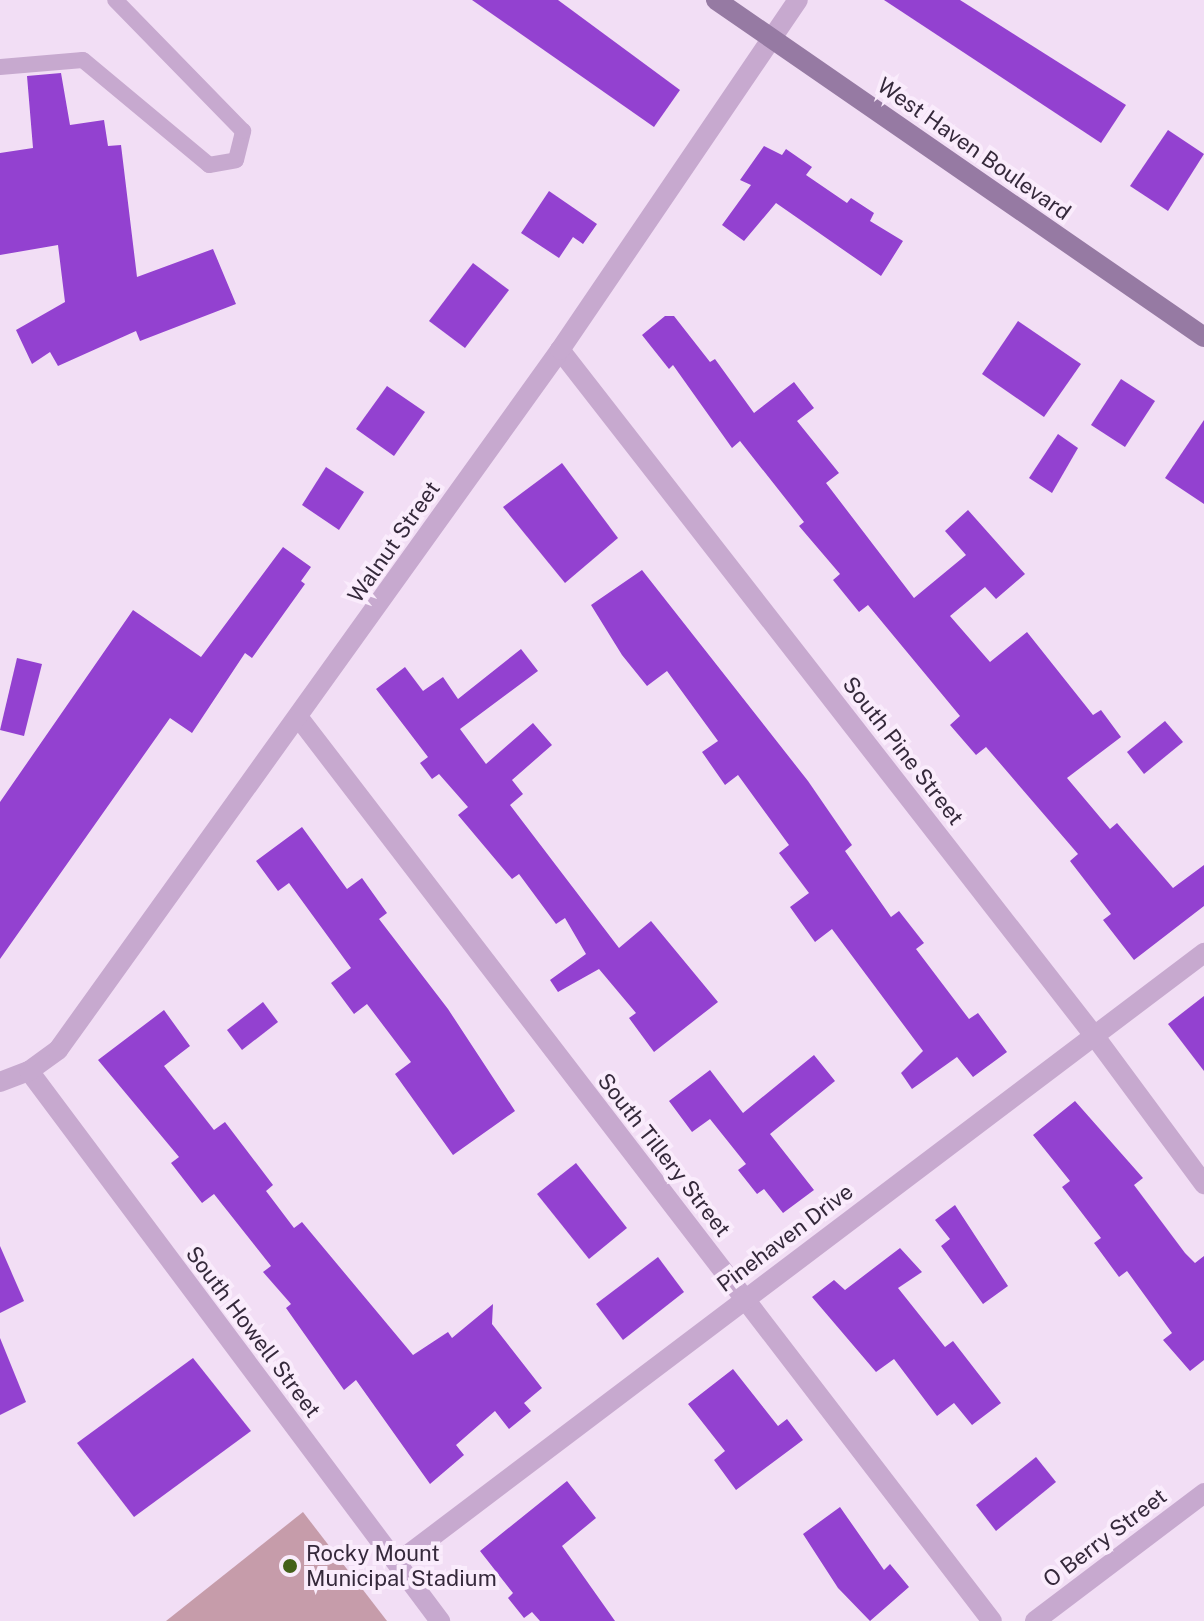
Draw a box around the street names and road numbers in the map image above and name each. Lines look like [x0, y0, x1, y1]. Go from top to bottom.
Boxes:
street label: West Haven Boulevard [872, 72, 1076, 226]
street label: Walnut Street [342, 476, 446, 608]
street label: South Pine Street [837, 672, 969, 830]
street label: South Tillery Street [592, 1068, 736, 1242]
street label: Pinehaven Drive [712, 1178, 858, 1298]
street label: South Howell Street [180, 1241, 326, 1423]
street label: O Berry Street [1038, 1483, 1172, 1593]

